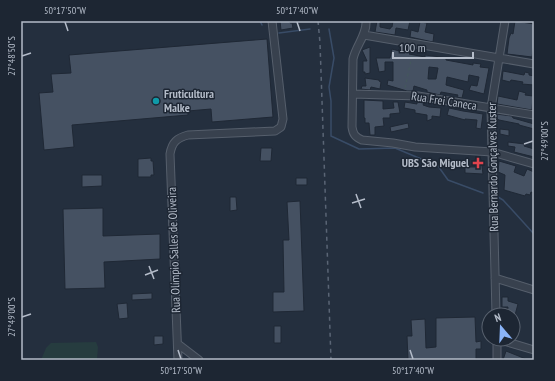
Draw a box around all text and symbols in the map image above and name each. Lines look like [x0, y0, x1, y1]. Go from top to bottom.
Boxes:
text: 50°17'50"W [44, 4, 86, 17]
text: 50°17'40"W [276, 4, 318, 17]
scale bar [393, 34, 473, 60]
text: 27°48'50"S [5, 36, 18, 76]
text: 100 m [399, 40, 426, 55]
place label: Fruticultura Malke [164, 86, 214, 115]
street label: Rua Frei Caneca [410, 88, 478, 113]
marker: Fruticultura Malke [151, 96, 161, 106]
street label: Rua Bernardo Gonçalves Kuster [484, 102, 501, 232]
text: 27°49'00"S [538, 121, 551, 161]
place label: UBS São Miguel [402, 155, 469, 170]
marker: UBS São Miguel [472, 157, 484, 169]
street label: Rua Olímpio Salles de Oliveira [164, 187, 183, 313]
text: 27°49'00"S [5, 297, 18, 337]
north arrow [481, 307, 521, 347]
text: N [493, 310, 503, 325]
text: 50°17'50"W [160, 364, 202, 377]
text: 50°17'40"W [392, 364, 434, 377]

